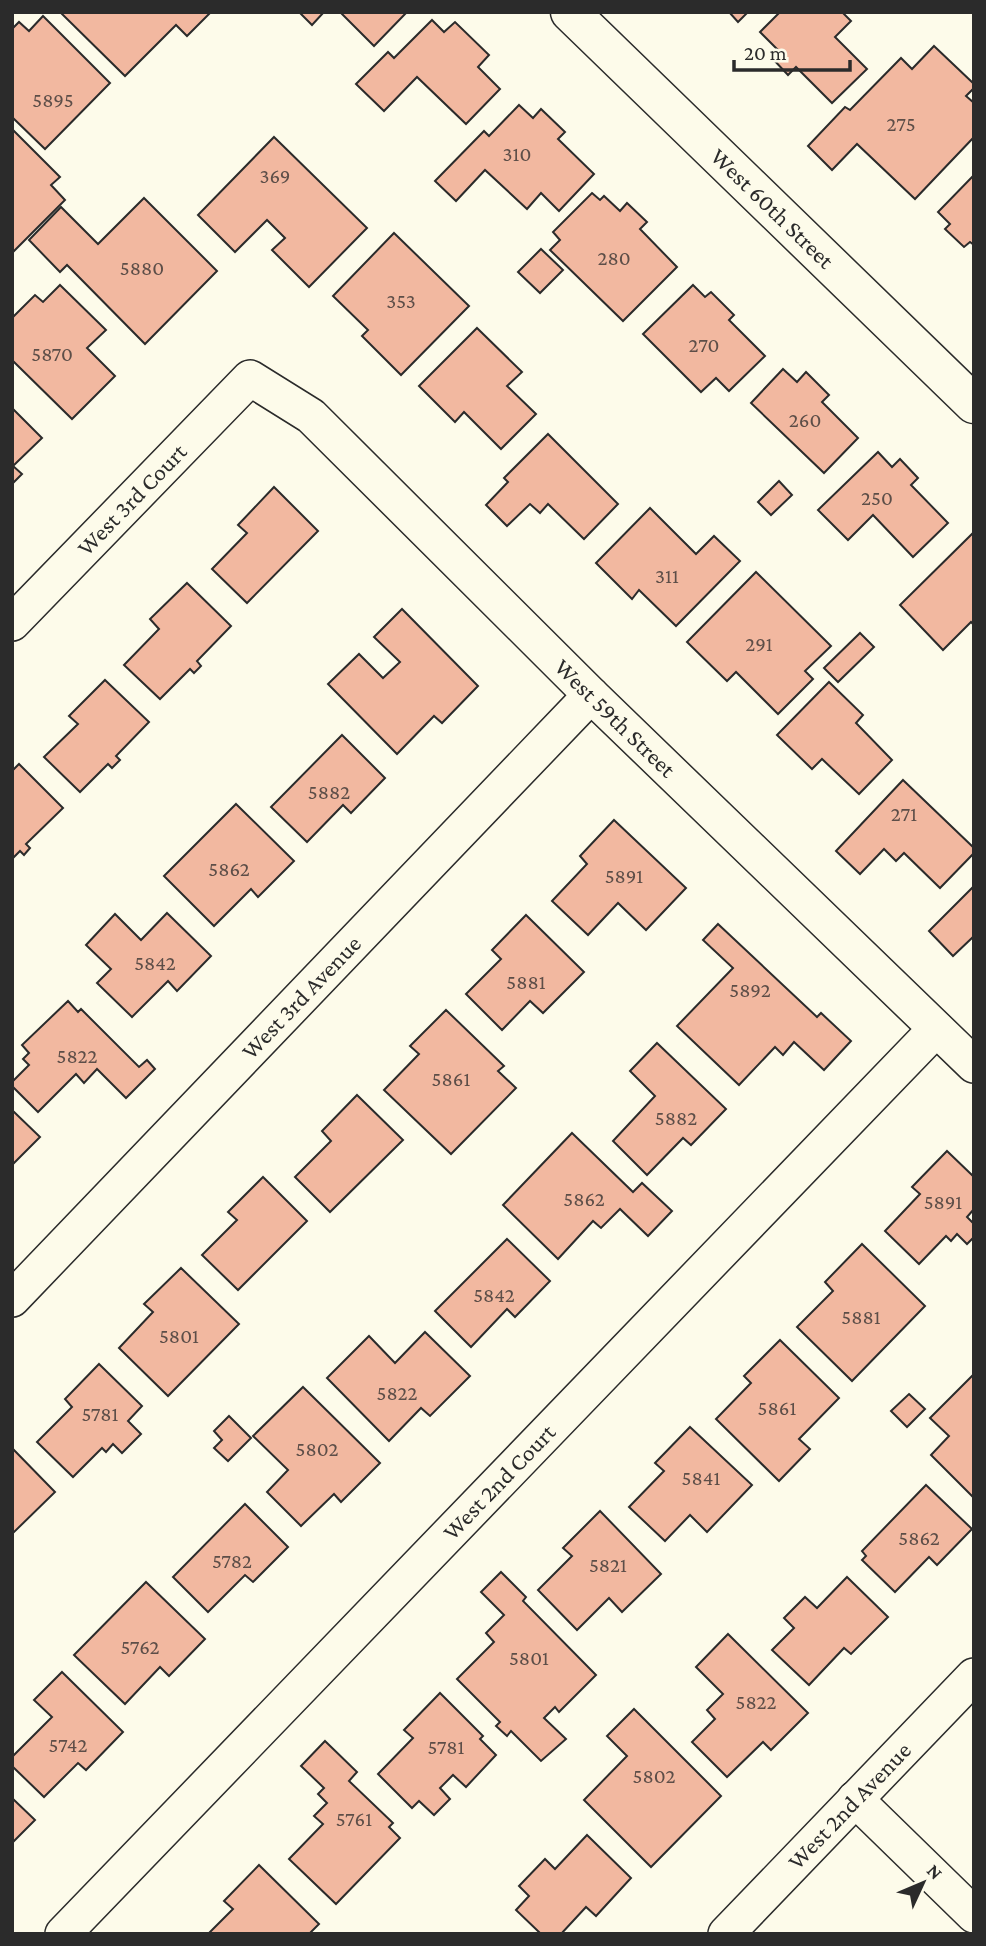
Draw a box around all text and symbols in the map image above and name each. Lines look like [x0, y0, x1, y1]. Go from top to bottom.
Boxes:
scale bar [734, 28, 850, 72]
text: 20 m [744, 41, 787, 65]
house number: 5895 [32, 88, 74, 112]
house number: 275 [886, 112, 916, 136]
house number: 310 [503, 142, 531, 166]
street label: West 60th Street [706, 142, 841, 274]
house number: 369 [260, 164, 290, 188]
house number: 280 [597, 246, 631, 270]
house number: 5880 [120, 256, 164, 280]
house number: 353 [386, 289, 416, 313]
house number: 270 [689, 333, 719, 357]
house number: 5870 [31, 342, 73, 366]
house number: 260 [789, 408, 821, 432]
street label: West 3rd Court [71, 437, 192, 561]
house number: 250 [861, 486, 893, 510]
house number: 311 [655, 564, 679, 588]
house number: 291 [745, 632, 773, 656]
street label: West 59th Street [549, 653, 682, 783]
house number: 5882 [308, 780, 350, 804]
house number: 271 [891, 802, 917, 826]
house number: 5862 [208, 857, 250, 881]
house number: 5891 [605, 864, 643, 888]
street label: West 3rd Avenue [236, 930, 366, 1064]
house number: 5842 [134, 951, 176, 975]
house number: 5881 [506, 970, 546, 994]
house number: 5892 [729, 978, 771, 1002]
house number: 5822 [56, 1044, 98, 1068]
house number: 5861 [432, 1067, 470, 1091]
house number: 5882 [655, 1106, 697, 1130]
house number: 5862 [563, 1187, 605, 1211]
house number: 5891 [924, 1190, 962, 1214]
house number: 5842 [473, 1283, 515, 1307]
house number: 5881 [841, 1305, 881, 1329]
house number: 5801 [159, 1324, 199, 1348]
house number: 5822 [376, 1381, 418, 1405]
house number: 5861 [758, 1396, 796, 1420]
house number: 5781 [81, 1402, 119, 1426]
street label: West 2nd Court [437, 1418, 561, 1545]
house number: 5802 [296, 1437, 338, 1461]
house number: 5841 [682, 1466, 720, 1490]
house number: 5862 [898, 1526, 940, 1550]
house number: 5782 [212, 1549, 252, 1573]
house number: 5821 [589, 1553, 627, 1577]
house number: 5762 [120, 1635, 160, 1659]
house number: 5801 [509, 1646, 549, 1670]
house number: 5822 [735, 1690, 777, 1714]
house number: 5742 [49, 1733, 87, 1757]
house number: 5781 [427, 1735, 465, 1759]
street label: West 2nd Avenue [782, 1736, 916, 1874]
house number: 5802 [633, 1764, 675, 1788]
house number: 5761 [336, 1807, 372, 1831]
north arrow [888, 1848, 958, 1918]
text: N [923, 1860, 947, 1884]

